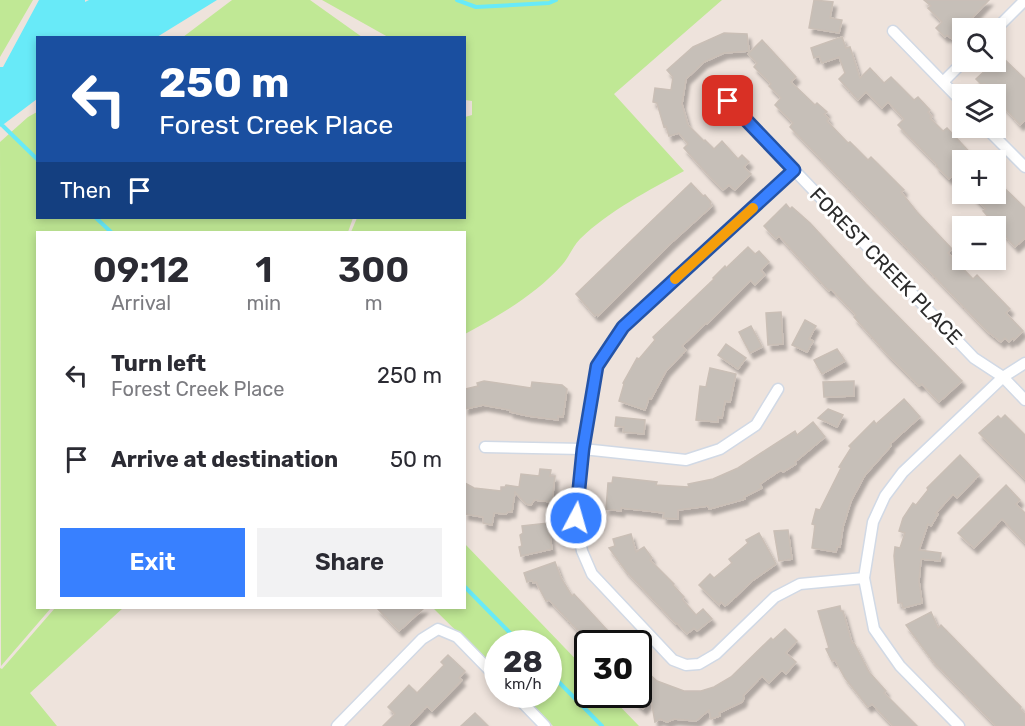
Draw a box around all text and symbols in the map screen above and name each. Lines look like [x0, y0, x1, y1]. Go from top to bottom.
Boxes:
map controls [952, 18, 1006, 270]
button: search [952, 18, 1006, 72]
text: 250 m [159, 58, 289, 108]
icon: left [60, 60, 138, 138]
pin [702, 75, 753, 126]
icon: arrive [711, 84, 744, 117]
button: layers [952, 84, 1006, 138]
text: Forest Creek Place [159, 109, 393, 141]
button: + [952, 150, 1006, 204]
icon: arrive [123, 174, 156, 207]
text: Then [60, 177, 111, 204]
street label: FOREST CREEK PLACE [805, 183, 967, 349]
button: − [952, 216, 1006, 270]
text: 09:12 [93, 248, 190, 291]
text: 1 [255, 248, 272, 291]
text: 300 [338, 248, 409, 291]
text: Arrival [111, 291, 171, 315]
text: min [246, 291, 281, 315]
text: m [365, 291, 382, 315]
text: Turn left [111, 350, 206, 377]
icon: left [60, 359, 93, 392]
text: 250 m [377, 362, 442, 389]
text: Forest Creek Place [111, 377, 285, 401]
icon: arrive [60, 443, 93, 476]
text: Arrive at destination [111, 446, 338, 473]
text: 50 m [390, 446, 442, 473]
position arrow [544, 486, 608, 550]
button: Exit [60, 528, 245, 597]
button: Share [257, 528, 442, 597]
speed limit sign: 30 [574, 630, 652, 708]
text: 28 [503, 644, 543, 680]
text: km/h [504, 675, 542, 693]

